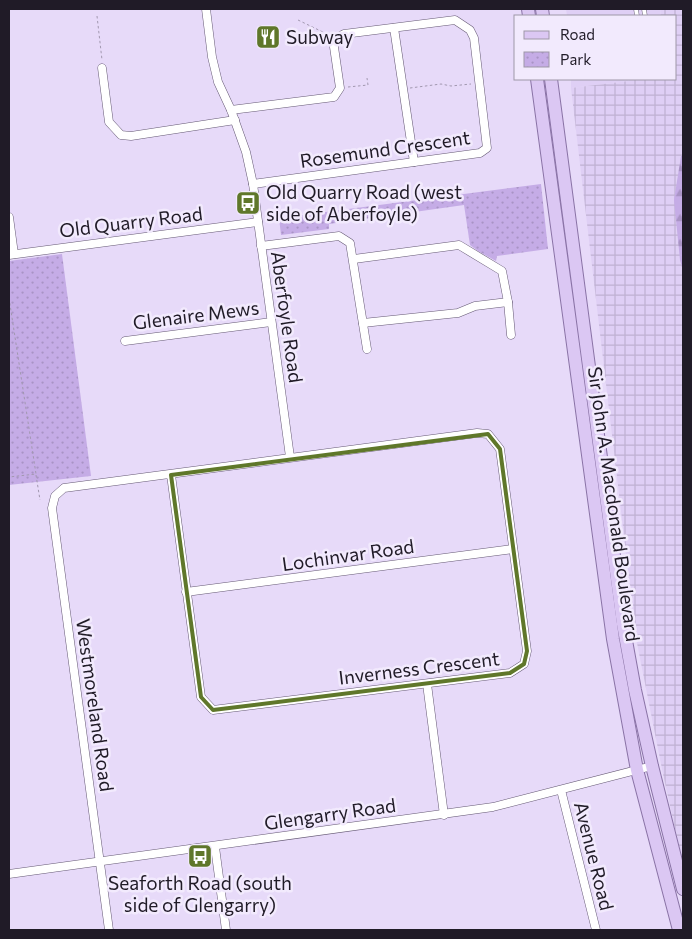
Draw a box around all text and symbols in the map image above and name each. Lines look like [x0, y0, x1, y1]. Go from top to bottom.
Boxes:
legend [514, 15, 677, 80]
restaurant icon: Subway [255, 24, 281, 50]
place label: Subway [286, 25, 353, 48]
text: Road [560, 25, 595, 43]
text: Park [560, 50, 591, 68]
street label: Rosemund Crescent [298, 125, 472, 172]
place label: Old Quarry Road (west side of Aberfoyle) [266, 180, 462, 225]
bus stop icon: Old Quarry Road (west side of Aberfoyle) [235, 190, 261, 216]
street label: Old Quarry Road [58, 201, 204, 242]
street label: Aberfoyle Road [267, 250, 308, 384]
street label: Glenaire Mews [131, 295, 260, 334]
street label: Sir John A. Macdonald Boulevard [584, 365, 645, 643]
street label: Lochinvar Road [280, 534, 415, 575]
street label: Westmoreland Road [72, 617, 119, 793]
street label: Inverness Crescent [337, 646, 501, 689]
street label: Glengarry Road [263, 793, 397, 834]
street label: Avenue Road [570, 799, 619, 913]
bus stop icon: Seaforth Road (south side of Glengarry) [187, 843, 213, 869]
place label: Seaforth Road (south side of Glengarry) [108, 871, 292, 916]

